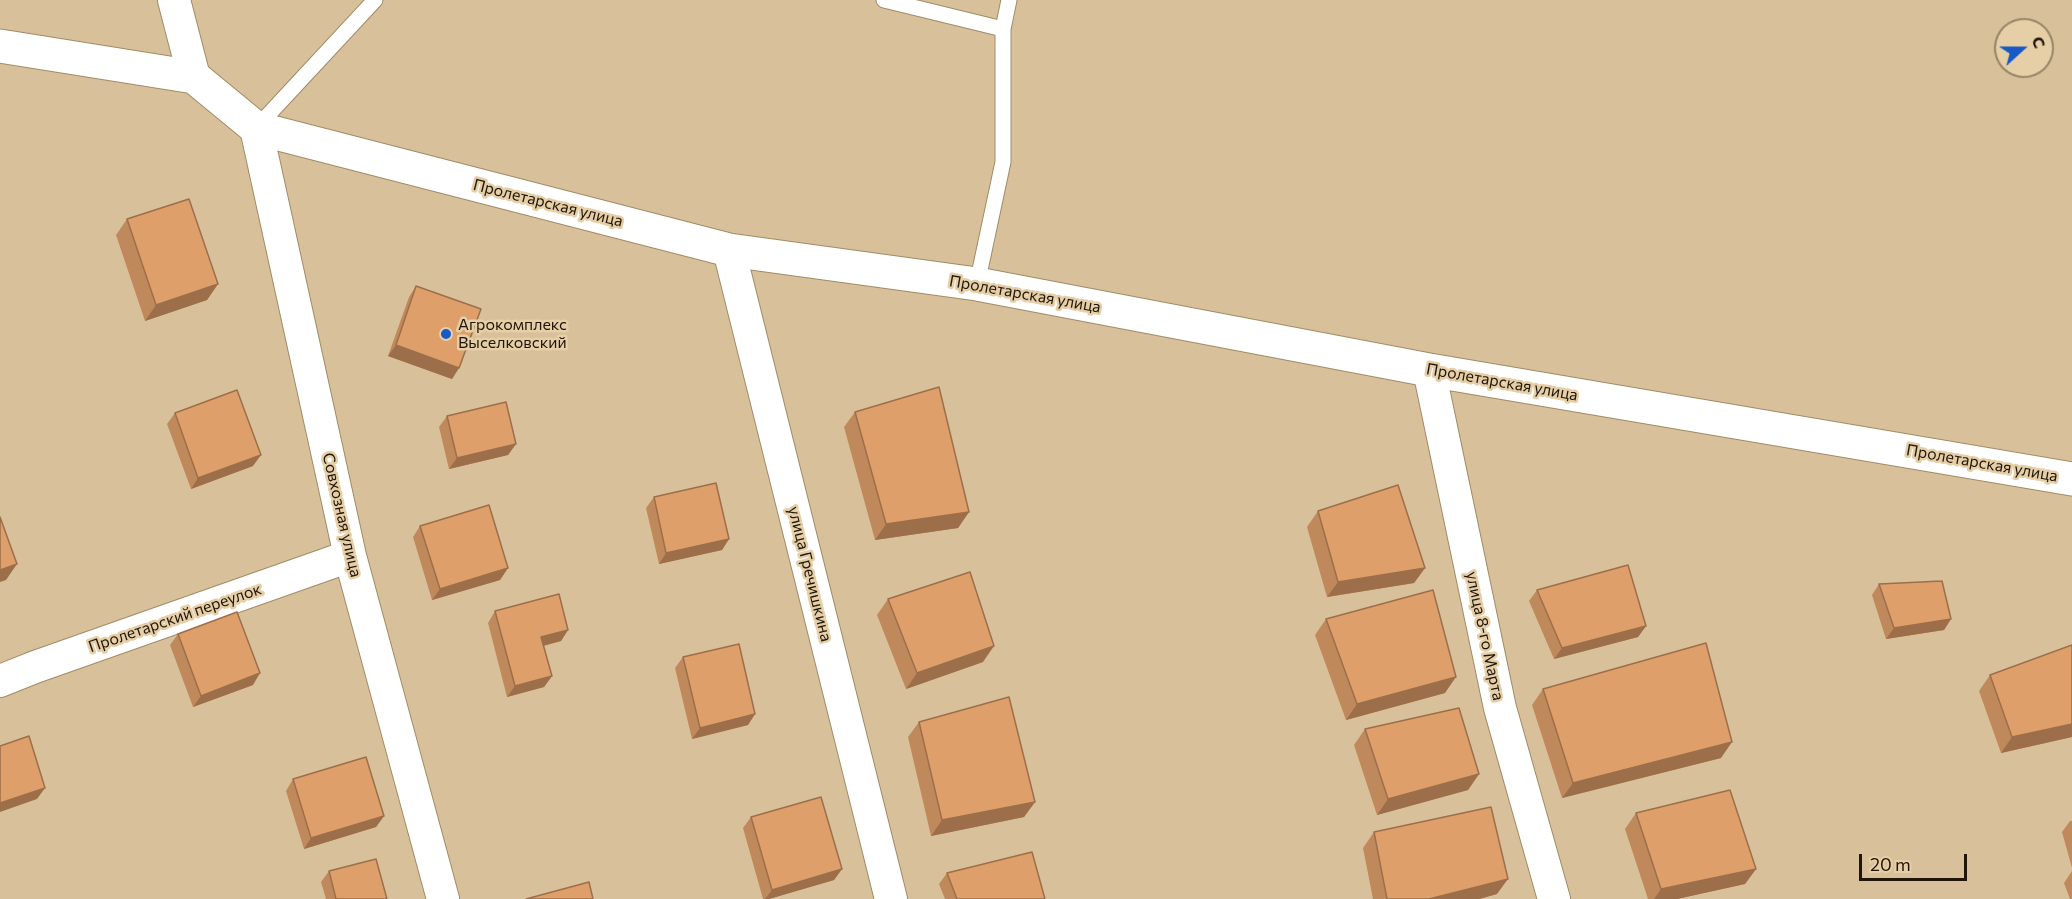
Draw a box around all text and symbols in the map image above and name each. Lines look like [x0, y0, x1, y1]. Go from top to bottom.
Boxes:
north arrow [1994, 18, 2054, 78]
text: С [2029, 34, 2050, 51]
street label: Пролетарская улица [471, 175, 625, 231]
street label: Пролетарская улица [948, 271, 1102, 317]
place label: Агрокомплекс Выселковский [458, 315, 567, 353]
marker: Агрокомплекс Выселковский [439, 327, 453, 341]
street label: Пролетарская улица [1425, 359, 1579, 405]
street label: Пролетарская улица [1905, 440, 2059, 486]
street label: Совхозная улица [318, 451, 366, 579]
street label: улица Гречишкина [784, 505, 836, 643]
street label: улица 8-го Марта [1462, 570, 1508, 702]
street label: Пролетарский переулок [86, 579, 264, 657]
scale bar [1862, 842, 1970, 880]
text: 20 m [1870, 853, 1911, 875]

